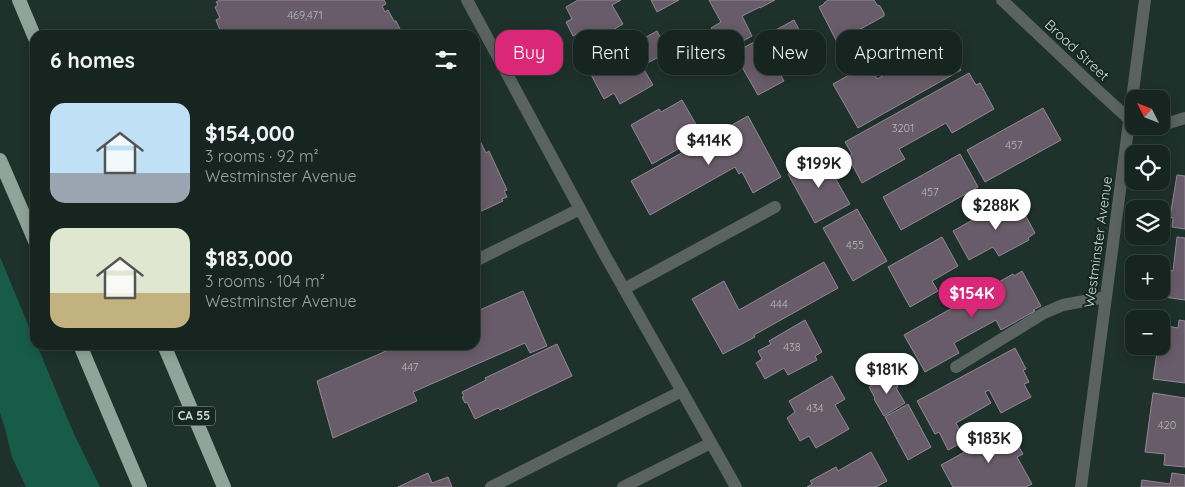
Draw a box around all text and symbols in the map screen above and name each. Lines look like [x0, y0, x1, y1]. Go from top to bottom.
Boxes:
house number: 469,471 [287, 8, 323, 22]
street label: Broad Street [1041, 16, 1113, 85]
chip: Buy [495, 30, 563, 75]
chip: Rent [573, 30, 648, 75]
chip: Filters [658, 30, 744, 75]
chip: New [754, 30, 826, 75]
chip: Apartment [836, 30, 962, 75]
icon: filters [432, 46, 460, 74]
text: 6 homes [50, 47, 135, 73]
north arrow [1125, 90, 1170, 135]
map controls [1125, 90, 1170, 355]
text: $154,000 [205, 120, 295, 146]
house number: 3201 [892, 121, 914, 135]
icon: home [90, 123, 150, 183]
pin: $414K [674, 124, 744, 166]
text: $414K [687, 130, 731, 150]
house number: 457 [1005, 138, 1023, 152]
button: locate [1125, 145, 1170, 190]
text: 3 rooms · 92 m² [205, 146, 319, 166]
pin: $199K [784, 146, 854, 189]
text: $199K [797, 153, 841, 173]
text: Westminster Avenue [205, 166, 357, 186]
street label: Westminster Avenue [1080, 175, 1116, 309]
house number: 457 [921, 185, 939, 199]
pin: $288K [961, 188, 1031, 231]
text: $288K [973, 195, 1019, 215]
button: layers [1125, 200, 1170, 245]
house number: 455 [846, 238, 864, 252]
text: $183,000 [205, 245, 293, 271]
icon: home [90, 248, 150, 308]
button: + [1125, 255, 1170, 300]
text: 3 rooms · 104 m² [205, 271, 325, 291]
pin: $154K [937, 276, 1007, 319]
text: $154K [950, 283, 994, 303]
text: Westminster Avenue [205, 291, 357, 311]
house number: 444 [770, 297, 788, 311]
button: − [1125, 310, 1170, 355]
house number: 438 [783, 340, 801, 354]
pin: $181K [852, 352, 922, 395]
text: $181K [866, 359, 908, 379]
house number: 447 [402, 360, 419, 374]
house number: 434 [806, 401, 824, 415]
road number: CA 55 [173, 406, 215, 426]
house number: 420 [1158, 418, 1176, 432]
pin: $183K [954, 422, 1024, 464]
text: $183K [967, 428, 1011, 448]

